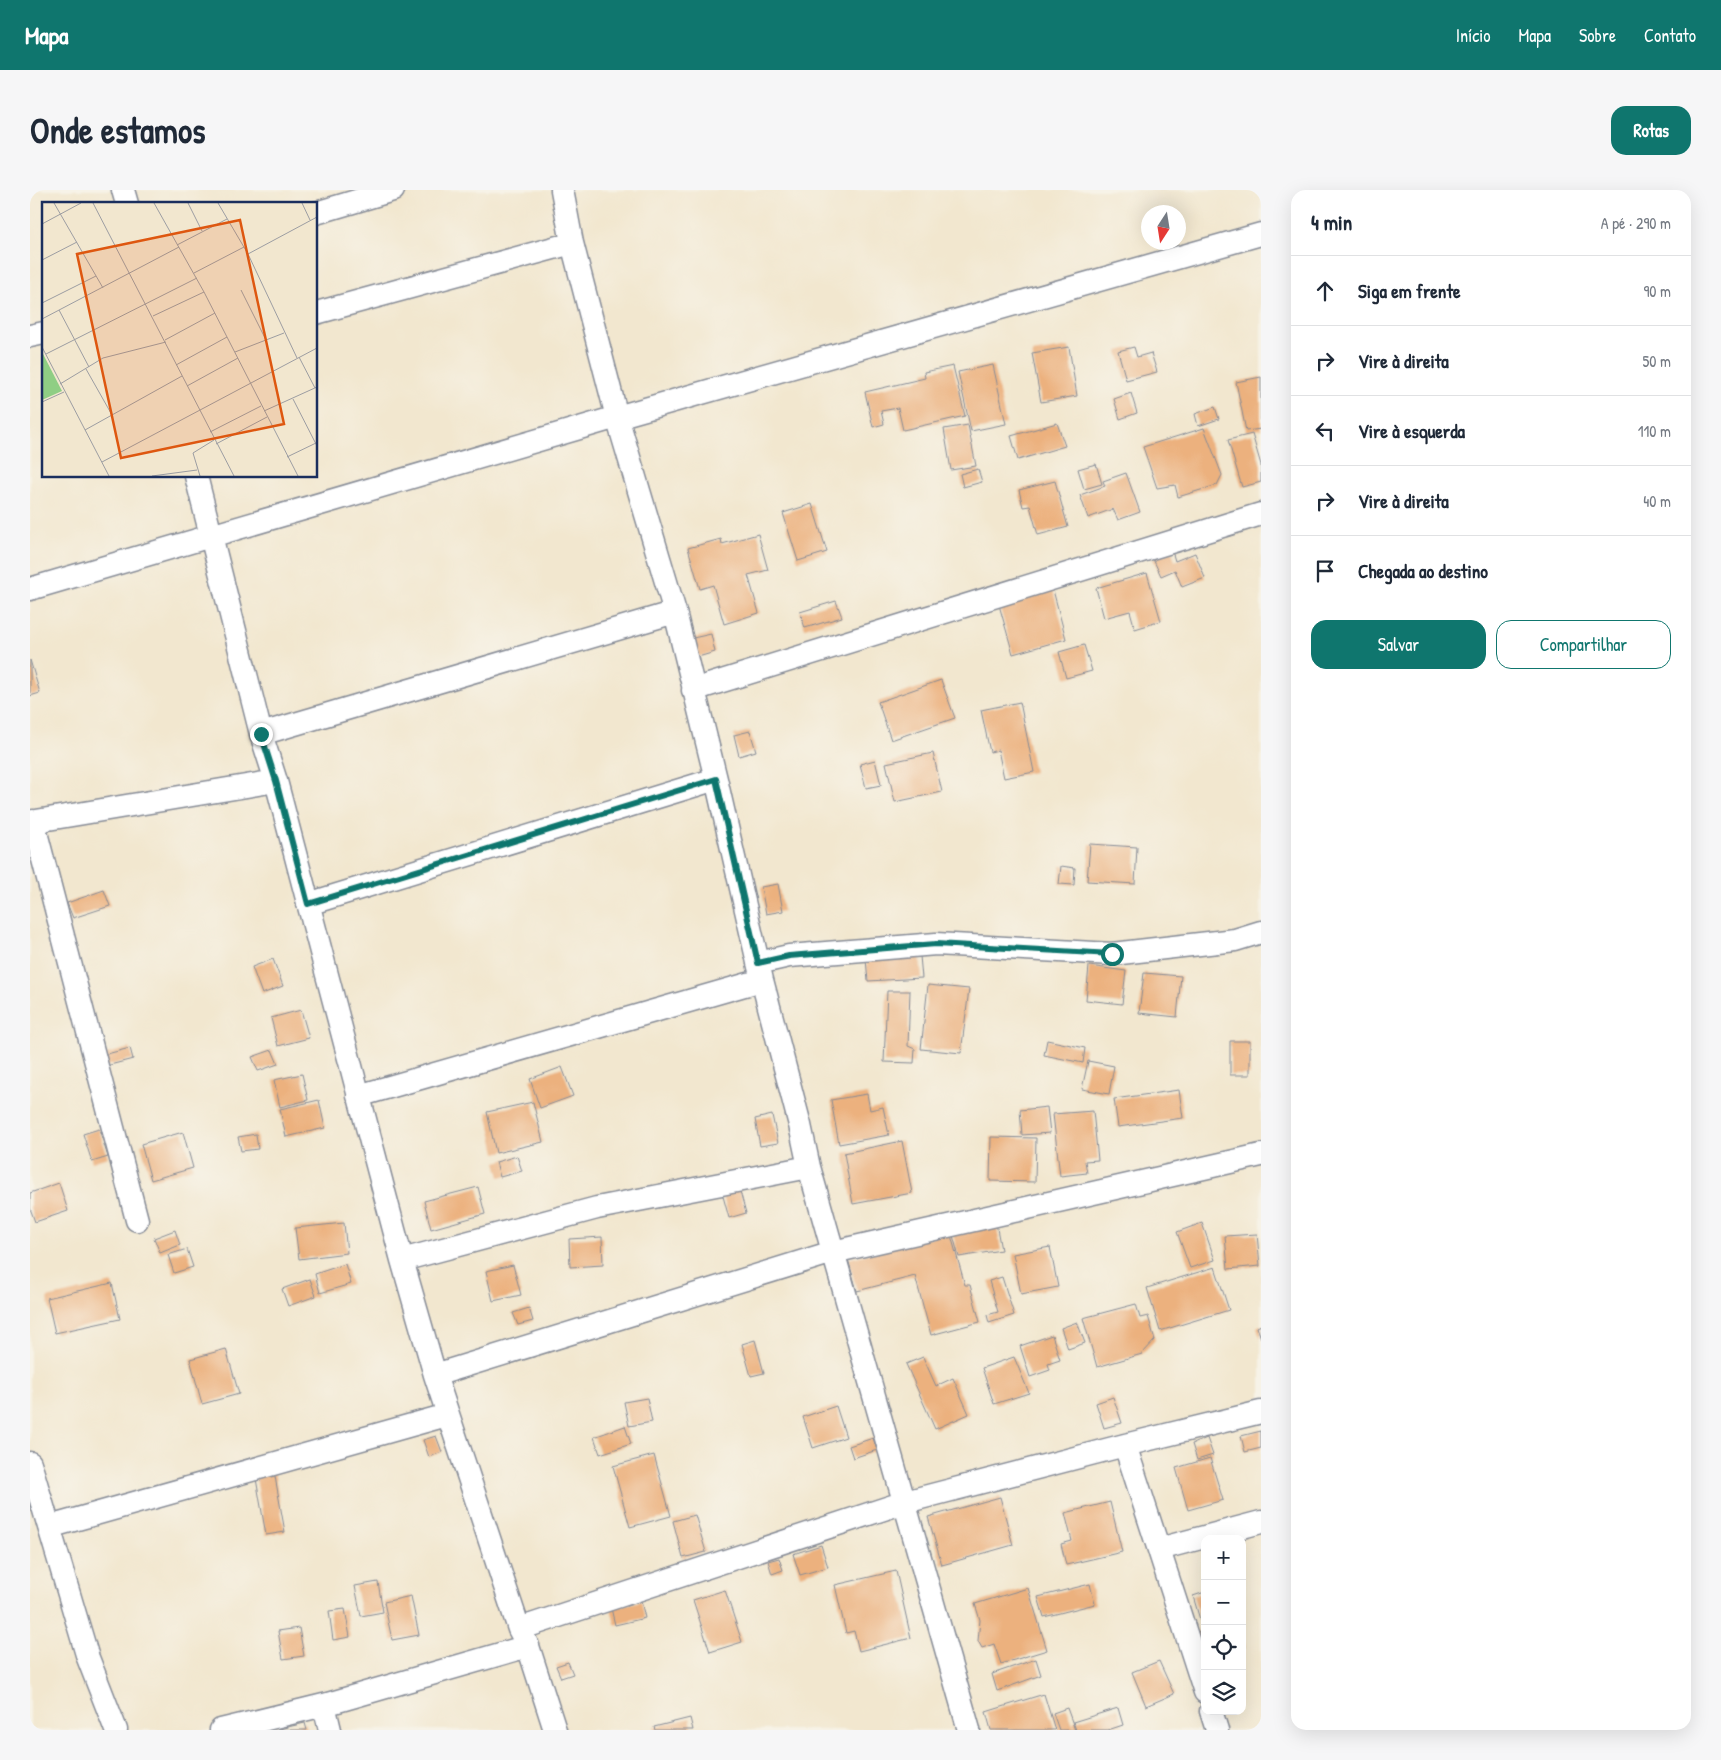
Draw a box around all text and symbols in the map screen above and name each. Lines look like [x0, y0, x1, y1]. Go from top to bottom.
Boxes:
text: Mapa [25, 19, 68, 51]
text: Início [1456, 23, 1490, 48]
text: Mapa [1518, 23, 1551, 48]
text: Sobre [1579, 23, 1616, 48]
text: Contato [1644, 23, 1696, 48]
button: Rotas [1611, 106, 1691, 155]
text: Onde estamos [30, 107, 205, 154]
inset map [42, 202, 318, 478]
north arrow [1141, 205, 1186, 250]
text: 4 min [1311, 208, 1352, 237]
text: A pé · 290 m [1601, 212, 1671, 234]
icon: ahead [1311, 277, 1339, 305]
text: Siga em frente [1358, 278, 1461, 304]
text: 90 m [1643, 280, 1671, 302]
icon: right [1311, 347, 1339, 375]
text: Vire à direita [1358, 348, 1449, 374]
text: 50 m [1643, 350, 1671, 372]
icon: left [1311, 417, 1339, 445]
text: Vire à esquerda [1358, 418, 1465, 444]
text: 110 m [1638, 420, 1671, 442]
icon: right [1311, 487, 1339, 515]
text: Vire à direita [1358, 488, 1449, 514]
text: 40 m [1643, 490, 1671, 512]
icon: arrive [1311, 557, 1339, 585]
text: Chegada ao destino [1358, 558, 1488, 584]
button: Salvar [1311, 620, 1486, 669]
button: Compartilhar [1496, 620, 1671, 669]
route end [250, 723, 273, 746]
route start [1101, 943, 1124, 966]
map controls [1201, 1535, 1246, 1715]
button: + [1201, 1535, 1246, 1580]
button: − [1201, 1580, 1246, 1625]
button: locate [1201, 1625, 1246, 1670]
button: layers [1201, 1670, 1246, 1715]

